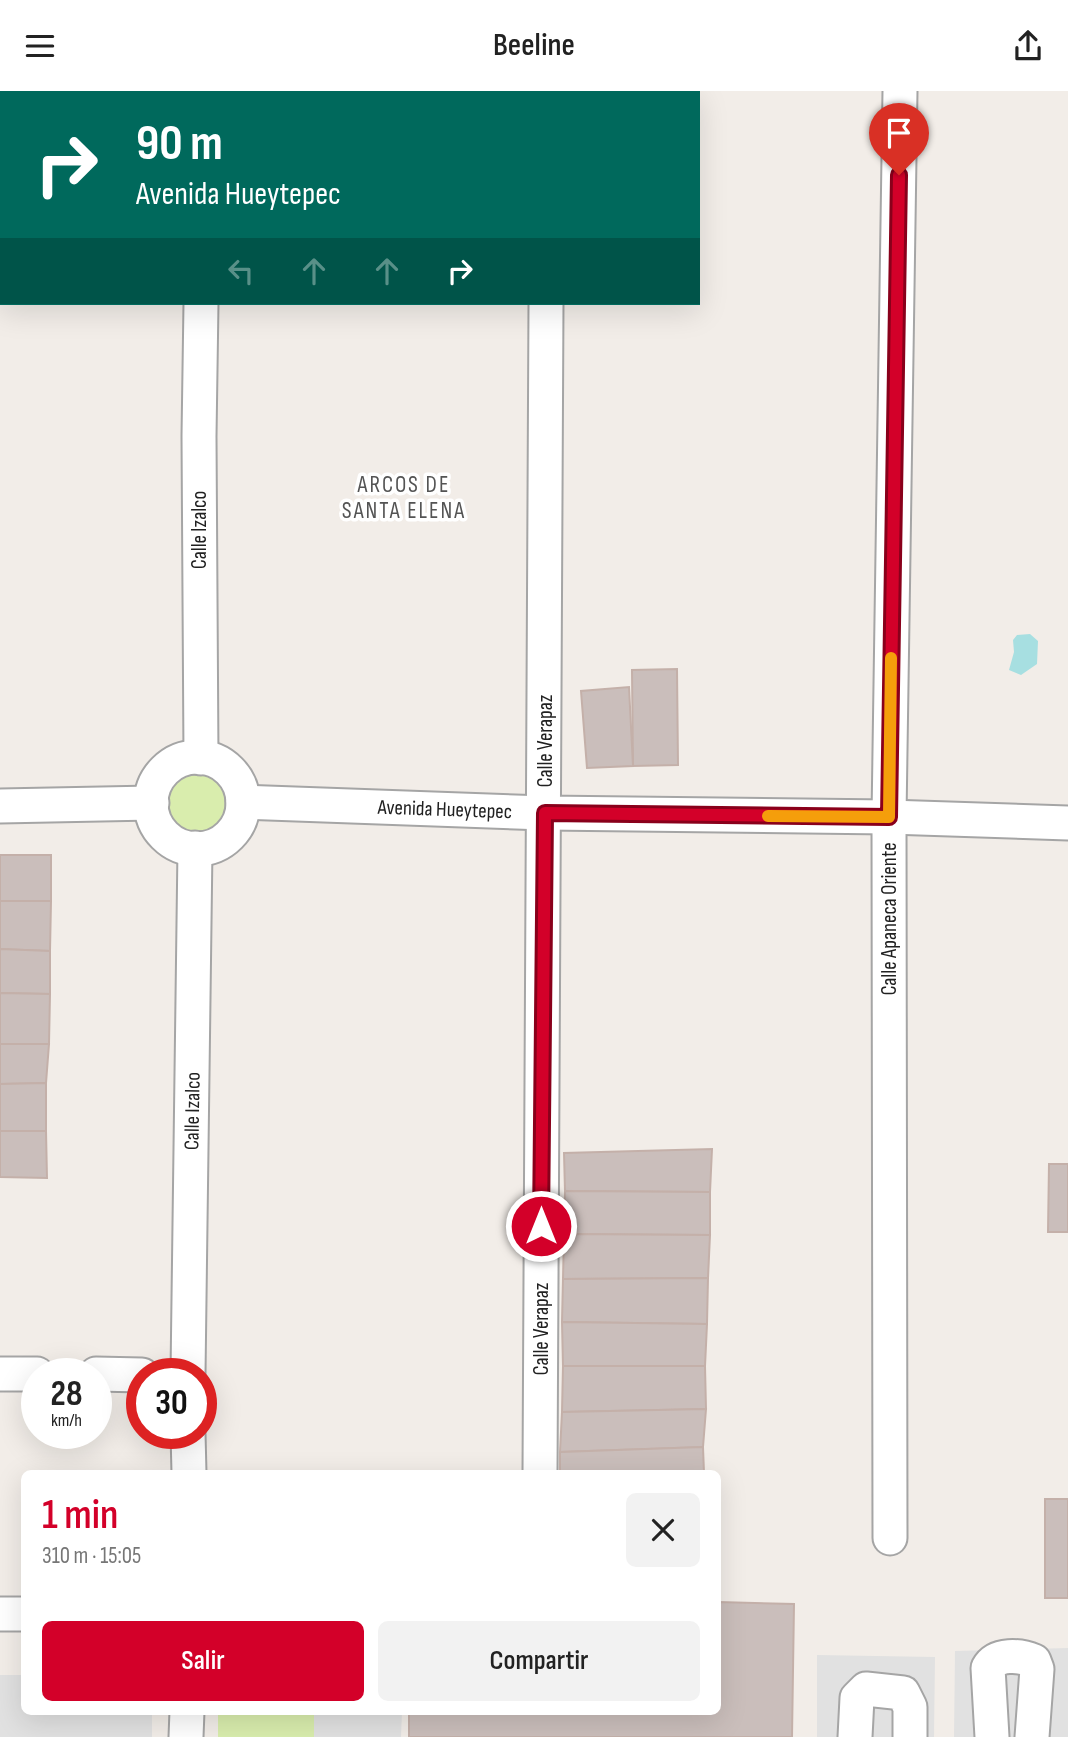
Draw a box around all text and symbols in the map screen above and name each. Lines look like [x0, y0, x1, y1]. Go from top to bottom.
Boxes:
text: Beeline [493, 26, 575, 65]
icon: menu [21, 27, 59, 65]
icon: share [1009, 27, 1047, 65]
pin [869, 103, 929, 175]
icon: arrive [880, 114, 918, 152]
text: 90 m [136, 115, 223, 174]
icon: right [21, 119, 112, 210]
text: Avenida Hueytepec [136, 175, 341, 214]
icon: left [222, 252, 260, 290]
icon: ahead [295, 252, 333, 290]
icon: ahead [368, 252, 406, 290]
icon: right [441, 252, 479, 290]
district label: ARCOS DE SANTA ELENA [342, 471, 466, 525]
street label: Calle Izalco [187, 491, 212, 569]
street label: Calle Verapaz [533, 694, 558, 787]
street label: Avenida Hueytepec [376, 795, 513, 824]
street label: Calle Apaneca Oriente [877, 842, 902, 996]
street label: Calle Izalco [179, 1072, 206, 1150]
position arrow [504, 1189, 578, 1263]
street label: Calle Verapaz [529, 1282, 554, 1375]
speed limit sign: 30 [126, 1358, 217, 1449]
text: 28 [51, 1373, 82, 1416]
text: km/h [51, 1410, 82, 1431]
text: 1 min [42, 1490, 118, 1541]
button: close [626, 1493, 700, 1567]
text: 310 m · 15:05 [42, 1542, 141, 1570]
button: Salir [42, 1621, 364, 1701]
button: Compartir [378, 1621, 700, 1701]

